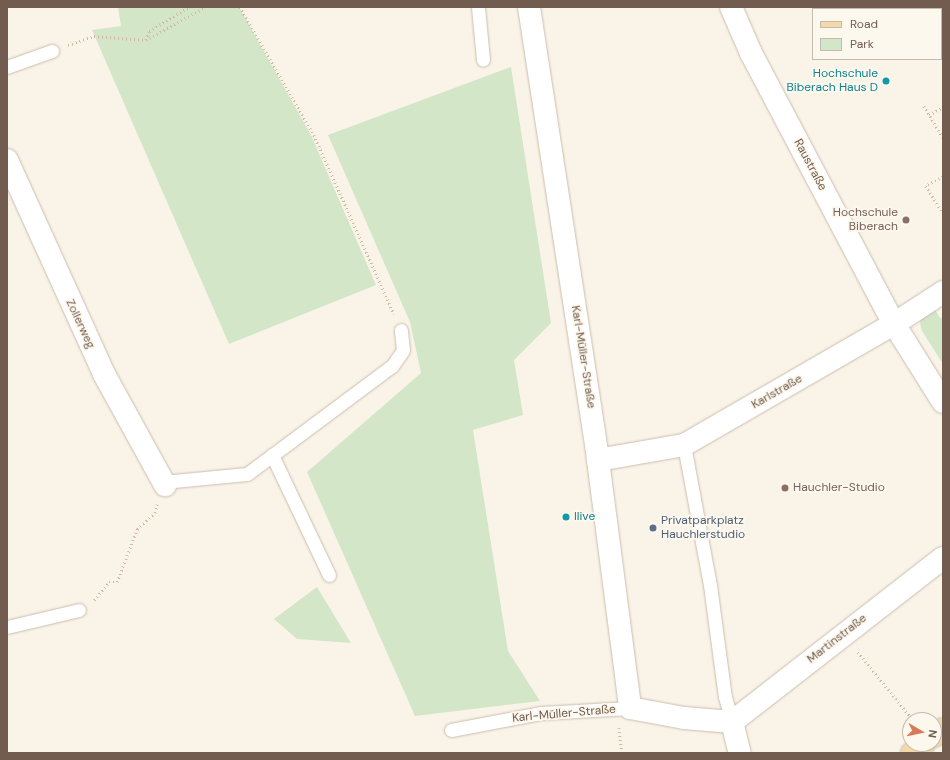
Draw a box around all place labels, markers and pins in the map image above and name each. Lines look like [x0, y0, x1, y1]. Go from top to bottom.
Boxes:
place label: Hochschule Biberach Haus D [787, 67, 878, 95]
marker: Hochschule Biberach Haus D [881, 76, 891, 86]
place label: Hochschule Biberach [833, 206, 898, 234]
marker: Hochschule Biberach [901, 215, 911, 225]
place label: Hauchler-Studio [793, 481, 885, 495]
marker: Hauchler-Studio [780, 483, 790, 493]
place label: Ilive [574, 510, 595, 524]
marker: Ilive [561, 512, 571, 522]
place label: Privatparkplatz Hauchlerstudio [661, 514, 745, 542]
marker: Privatparkplatz Hauchlerstudio [648, 523, 658, 533]

